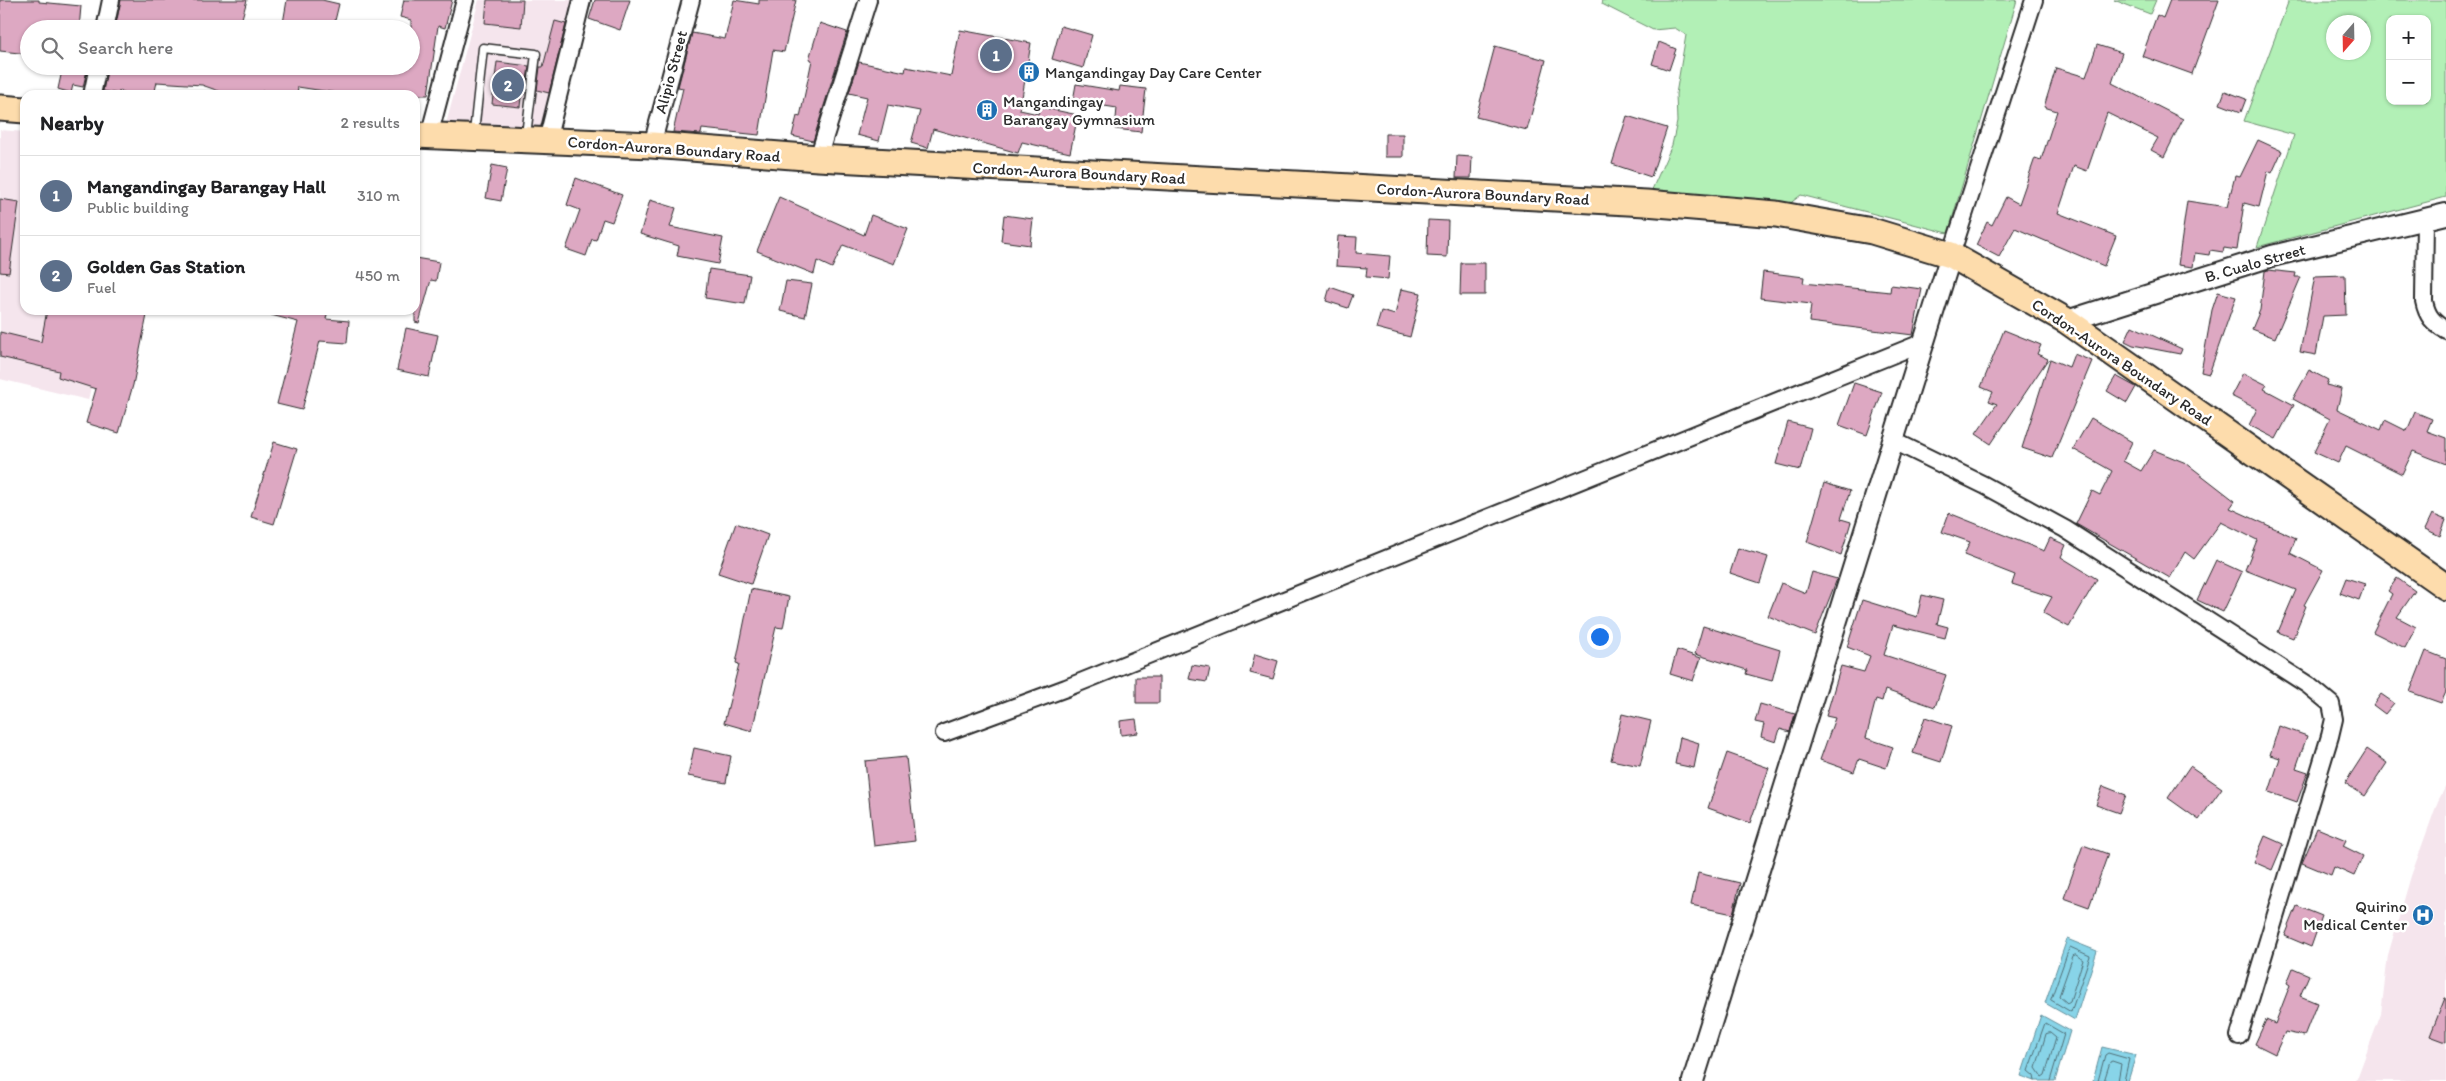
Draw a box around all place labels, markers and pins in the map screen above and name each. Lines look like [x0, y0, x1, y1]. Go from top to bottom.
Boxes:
pin: 1 [980, 36, 1012, 74]
building icon: Mangandingay Day Care Center [1017, 60, 1041, 84]
place label: Mangandingay Day Care Center [1045, 63, 1262, 82]
pin: 2 [492, 66, 524, 104]
place label: Mangandingay Barangay Gymnasium [1003, 92, 1156, 129]
building icon: Mangandingay Barangay Gymnasium [975, 98, 999, 122]
place label: Quirino Medical Center [2303, 897, 2408, 934]
hospital icon: Quirino Medical Center [2411, 903, 2435, 927]

